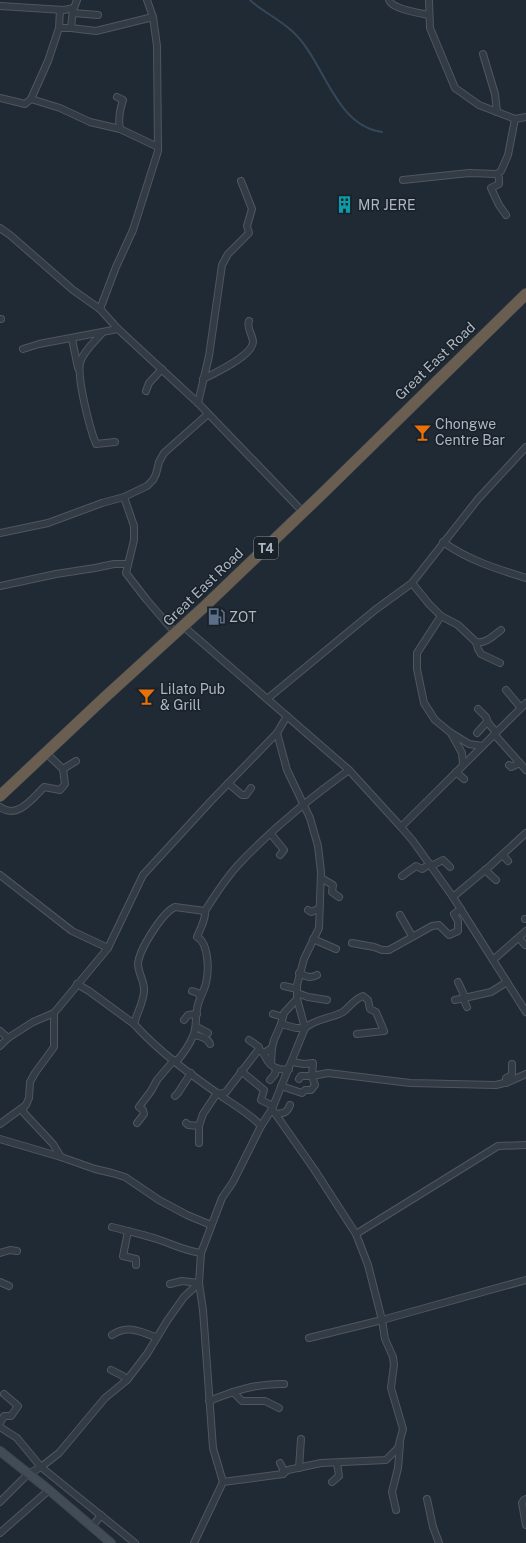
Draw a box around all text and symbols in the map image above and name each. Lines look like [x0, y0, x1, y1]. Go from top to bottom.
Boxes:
building icon: MR JERE [335, 195, 355, 215]
place label: MR JERE [358, 197, 416, 213]
street label: Great East Road [392, 319, 478, 403]
place label: Chongwe Centre Bar [435, 416, 505, 448]
bar icon: Chongwe Centre Bar [412, 422, 432, 442]
road number: T4 [254, 537, 278, 559]
street label: Great East Road [160, 545, 246, 629]
fuel station icon: ZOT [206, 607, 226, 627]
place label: ZOT [229, 609, 257, 625]
place label: Lilato Pub & Grill [160, 681, 225, 713]
bar icon: Lilato Pub & Grill [137, 687, 157, 707]

